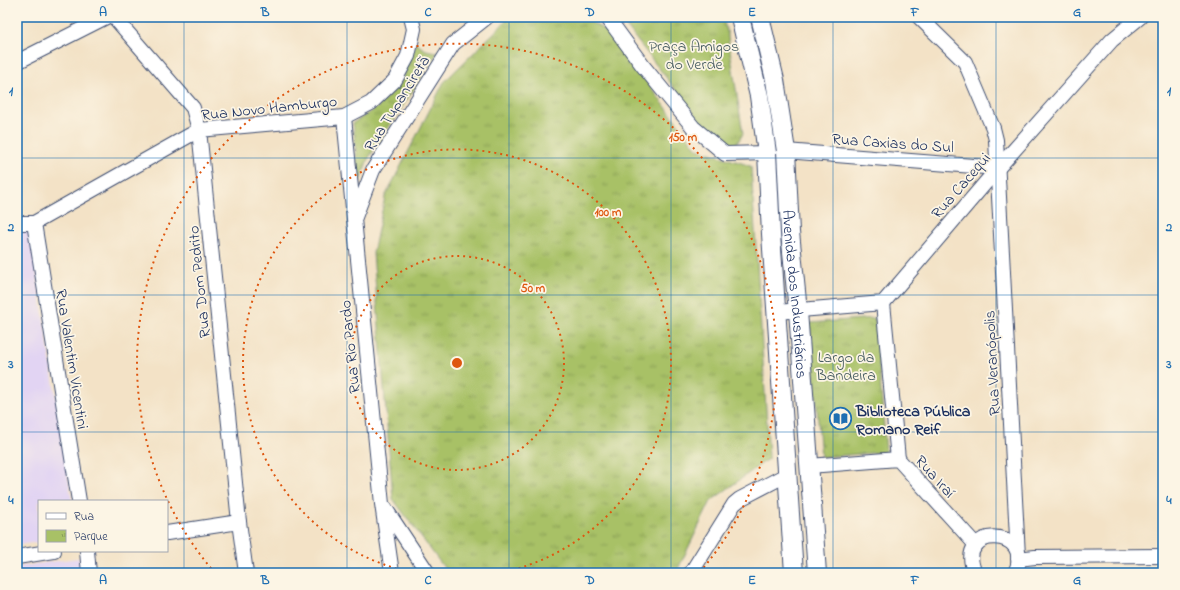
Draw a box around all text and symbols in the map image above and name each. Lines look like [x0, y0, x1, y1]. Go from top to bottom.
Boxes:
text: A [99, 3, 107, 22]
text: B [260, 3, 270, 22]
text: C [424, 3, 432, 22]
text: D [584, 3, 595, 22]
text: E [748, 3, 756, 22]
text: F [910, 3, 920, 22]
text: G [1073, 3, 1081, 22]
park label: Praça Amigos do Verde [649, 35, 739, 77]
street label: Rua Tupanciretã [359, 52, 437, 157]
text: 1 [9, 82, 14, 101]
text: 1 [1167, 82, 1172, 101]
street label: Rua Novo Hamburgo [200, 90, 338, 128]
street label: Rua Caxias do Sul [831, 128, 955, 160]
text: 150 m [669, 129, 698, 147]
street label: Rua Cacequi [926, 148, 997, 225]
text: 100 m [595, 204, 622, 222]
street label: Avenida dos Industriários [775, 209, 813, 379]
text: 2 [7, 218, 15, 237]
text: 2 [1165, 218, 1173, 237]
street label: Rua Dom Pedrito [182, 224, 218, 339]
text: 50 m [521, 280, 546, 298]
street label: Rua Valentim Vicentini [48, 288, 94, 431]
street label: Rua Rio Pardo [334, 299, 368, 395]
street label: Rua Veranópolis [978, 310, 1008, 416]
park label: Largo da Bandeira [815, 346, 876, 388]
text: 3 [7, 355, 14, 374]
text: 3 [1165, 355, 1172, 374]
centre of rings [450, 356, 464, 370]
place label: Biblioteca Pública Romano Reif [855, 400, 971, 442]
library icon: Biblioteca Pública Romano Reif [828, 406, 854, 432]
street label: Rua Iraí [909, 450, 961, 504]
text: 4 [7, 491, 14, 510]
text: 4 [1165, 491, 1172, 510]
legend [38, 500, 168, 552]
text: Rua [74, 508, 94, 526]
text: Parque [74, 528, 108, 546]
text: A [99, 571, 107, 590]
text: B [260, 571, 270, 590]
text: C [424, 571, 432, 590]
text: D [584, 571, 595, 590]
text: E [748, 571, 756, 590]
text: F [910, 571, 920, 590]
text: G [1073, 571, 1081, 590]

